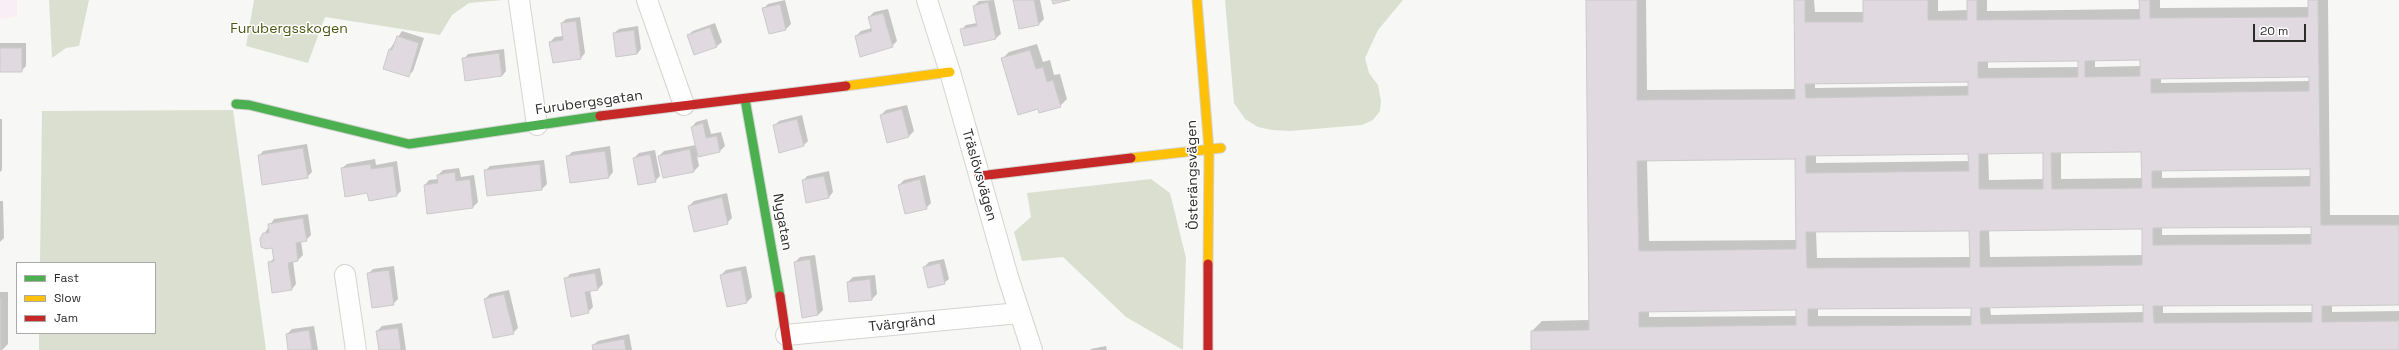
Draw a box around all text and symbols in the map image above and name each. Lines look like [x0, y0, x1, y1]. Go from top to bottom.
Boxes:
scale bar [2255, 16, 2308, 42]
park label: Furubergsskogen [230, 21, 348, 37]
text: 20 m [2260, 23, 2288, 39]
street label: Furubergsgatan [534, 87, 644, 119]
street label: Österängsvägen [1184, 120, 1202, 230]
street label: Träslövsvägen [958, 127, 1000, 223]
street label: Nygatan [769, 192, 795, 252]
legend [16, 262, 156, 334]
text: Fast [54, 270, 79, 286]
text: Slow [54, 290, 81, 306]
text: Jam [54, 310, 78, 326]
street label: Tvärgränd [868, 312, 936, 336]

